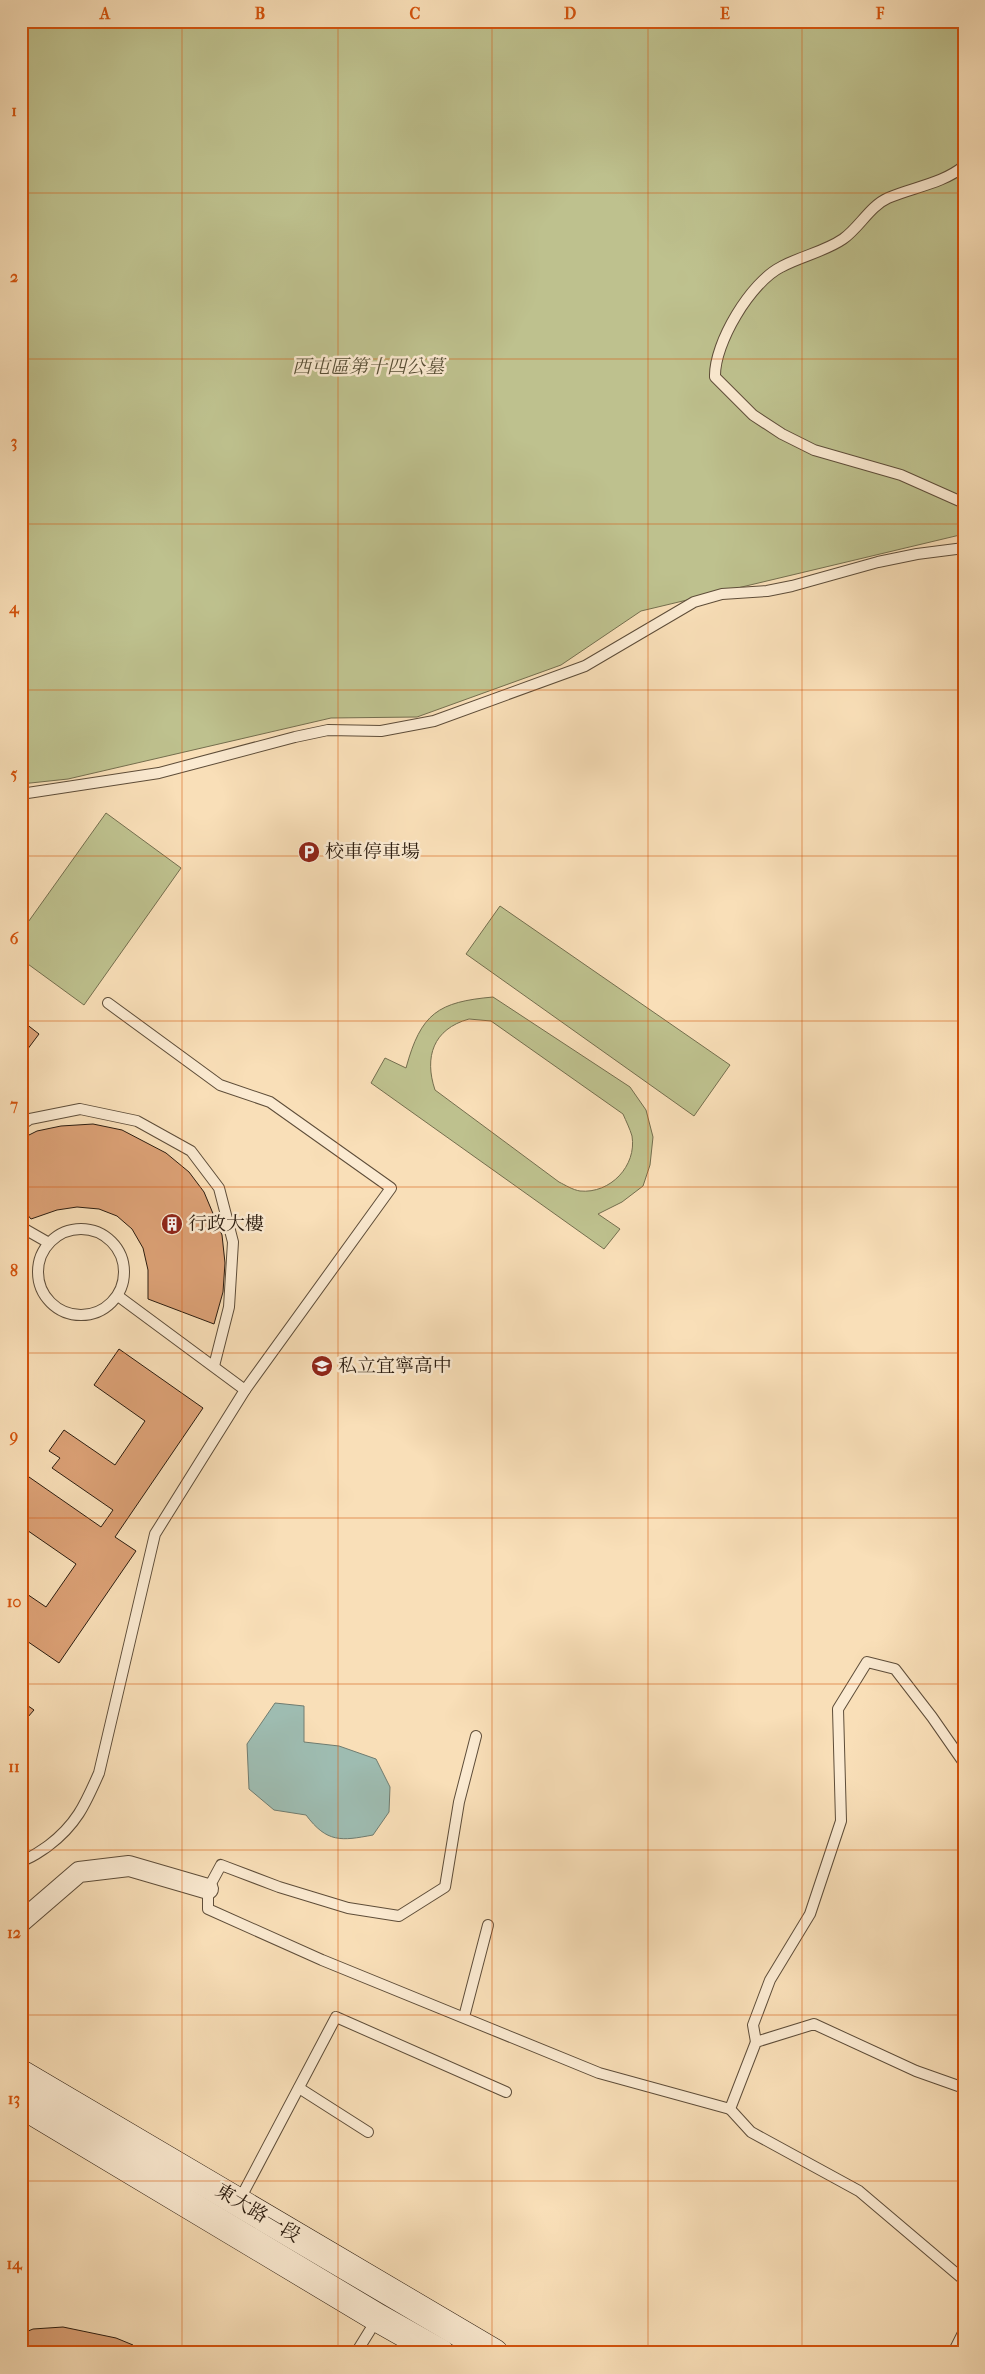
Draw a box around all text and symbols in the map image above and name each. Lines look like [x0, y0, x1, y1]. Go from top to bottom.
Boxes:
text: A [99, 4, 111, 23]
text: B [255, 4, 265, 23]
text: C [410, 4, 421, 23]
text: D [564, 4, 576, 23]
text: E [720, 4, 730, 23]
text: F [875, 4, 885, 23]
text: 1 [11, 101, 17, 120]
text: 2 [10, 267, 18, 286]
park label: 西屯區第十四公墓 [292, 356, 447, 378]
text: 3 [11, 432, 17, 452]
text: 4 [8, 598, 20, 618]
text: 5 [11, 764, 18, 783]
parking icon: 校車停車場 [297, 840, 321, 864]
place label: 校車停車場 [325, 841, 420, 863]
text: 6 [10, 929, 19, 948]
text: 7 [9, 1095, 18, 1114]
building icon: 行政大樓 [160, 1212, 184, 1236]
place label: 行政大樓 [188, 1213, 264, 1235]
text: 8 [10, 1261, 18, 1280]
school or university icon: 私立宜寧高中 [310, 1354, 334, 1378]
place label: 私立宜寧高中 [338, 1355, 452, 1377]
text: 9 [9, 1426, 18, 1446]
text: 10 [7, 1592, 21, 1611]
text: 11 [8, 1757, 20, 1776]
text: 12 [7, 1923, 21, 1942]
text: 13 [8, 2089, 20, 2109]
street label: 東大路一段 [212, 2179, 304, 2247]
text: 14 [6, 2254, 23, 2274]

